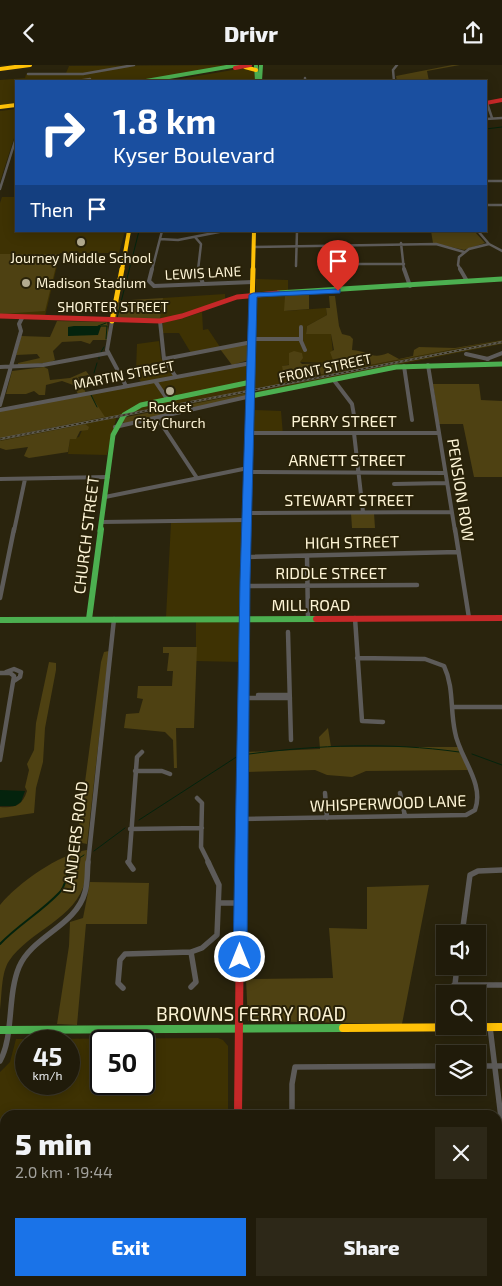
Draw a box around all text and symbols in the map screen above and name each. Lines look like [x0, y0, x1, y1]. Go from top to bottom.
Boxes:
icon: back [15, 19, 43, 47]
icon: share [459, 19, 487, 47]
text: Drivr [224, 20, 278, 46]
text: 1.8 km [113, 99, 216, 141]
icon: right [30, 100, 95, 165]
text: Kyser Boulevard [113, 141, 275, 167]
icon: arrive [83, 195, 111, 223]
text: Then [30, 198, 73, 221]
marker: Journey Middle School [75, 236, 87, 248]
pin [317, 240, 359, 291]
icon: arrive [324, 247, 352, 275]
place label: Journey Middle School [10, 249, 153, 266]
street label: LEWIS LANE [164, 262, 242, 283]
place label: Madison Stadium [36, 274, 146, 291]
marker: Madison Stadium [20, 277, 32, 289]
street label: SHORTER STREET [57, 298, 169, 315]
street label: FRONT STREET [277, 349, 373, 386]
street label: MARTIN STREET [72, 356, 176, 393]
marker: Rocket City Church [164, 385, 176, 397]
place label: Rocket City Church [134, 398, 206, 431]
street label: PERRY STREET [291, 411, 397, 430]
street label: PENSION ROW [444, 437, 479, 543]
street label: ARNETT STREET [288, 450, 406, 469]
street label: CHURCH STREET [69, 475, 102, 595]
street label: STEWART STREET [284, 490, 414, 509]
street label: HIGH STREET [305, 531, 399, 552]
street label: RIDDLE STREET [275, 563, 387, 582]
street label: MILL ROAD [272, 595, 350, 614]
street label: LANDERS ROAD [58, 780, 91, 894]
street label: WHISPERWOOD LANE [309, 790, 467, 815]
map controls [436, 925, 486, 1095]
button: sound [436, 925, 486, 975]
position arrow [213, 930, 265, 982]
button: search [436, 985, 486, 1035]
street label: BROWNS FERRY ROAD [156, 1002, 346, 1025]
speed limit sign: 50 [90, 1030, 155, 1095]
text: 45 [33, 1041, 62, 1071]
button: layers [436, 1045, 486, 1095]
text: km/h [33, 1068, 62, 1082]
text: 5 min [15, 1125, 92, 1161]
button: close [435, 1127, 487, 1179]
text: 2.0 km · 19:44 [15, 1162, 113, 1181]
button: Exit [15, 1218, 246, 1276]
button: Share [256, 1218, 487, 1276]

